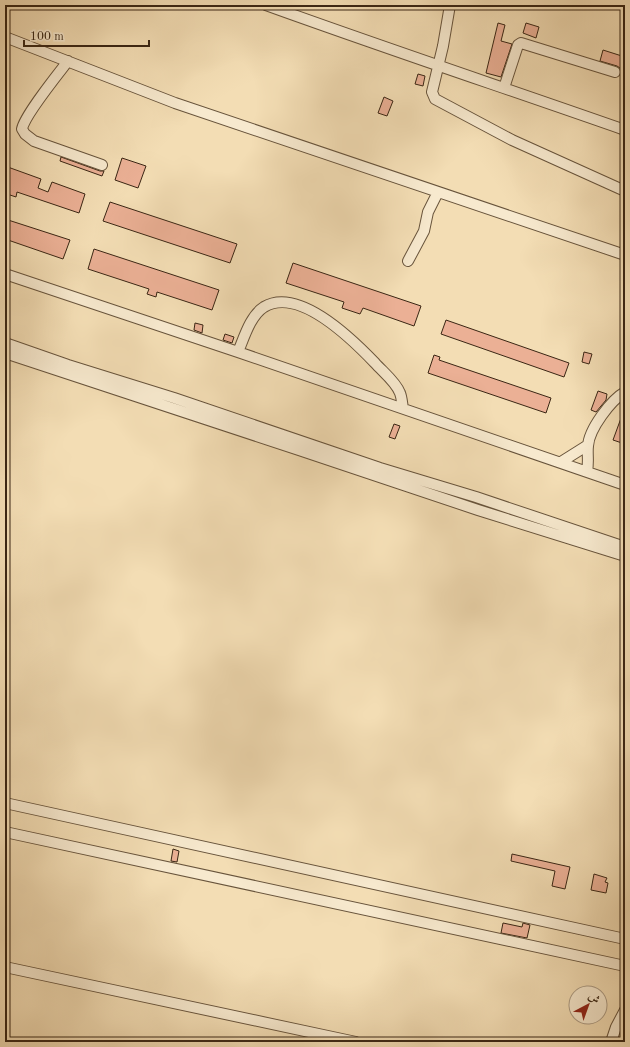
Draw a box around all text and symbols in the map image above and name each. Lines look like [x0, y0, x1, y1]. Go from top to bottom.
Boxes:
scale bar [24, 22, 149, 48]
text: 100 m [30, 31, 64, 43]
north arrow [568, 985, 608, 1025]
text: ش [586, 991, 601, 1006]

